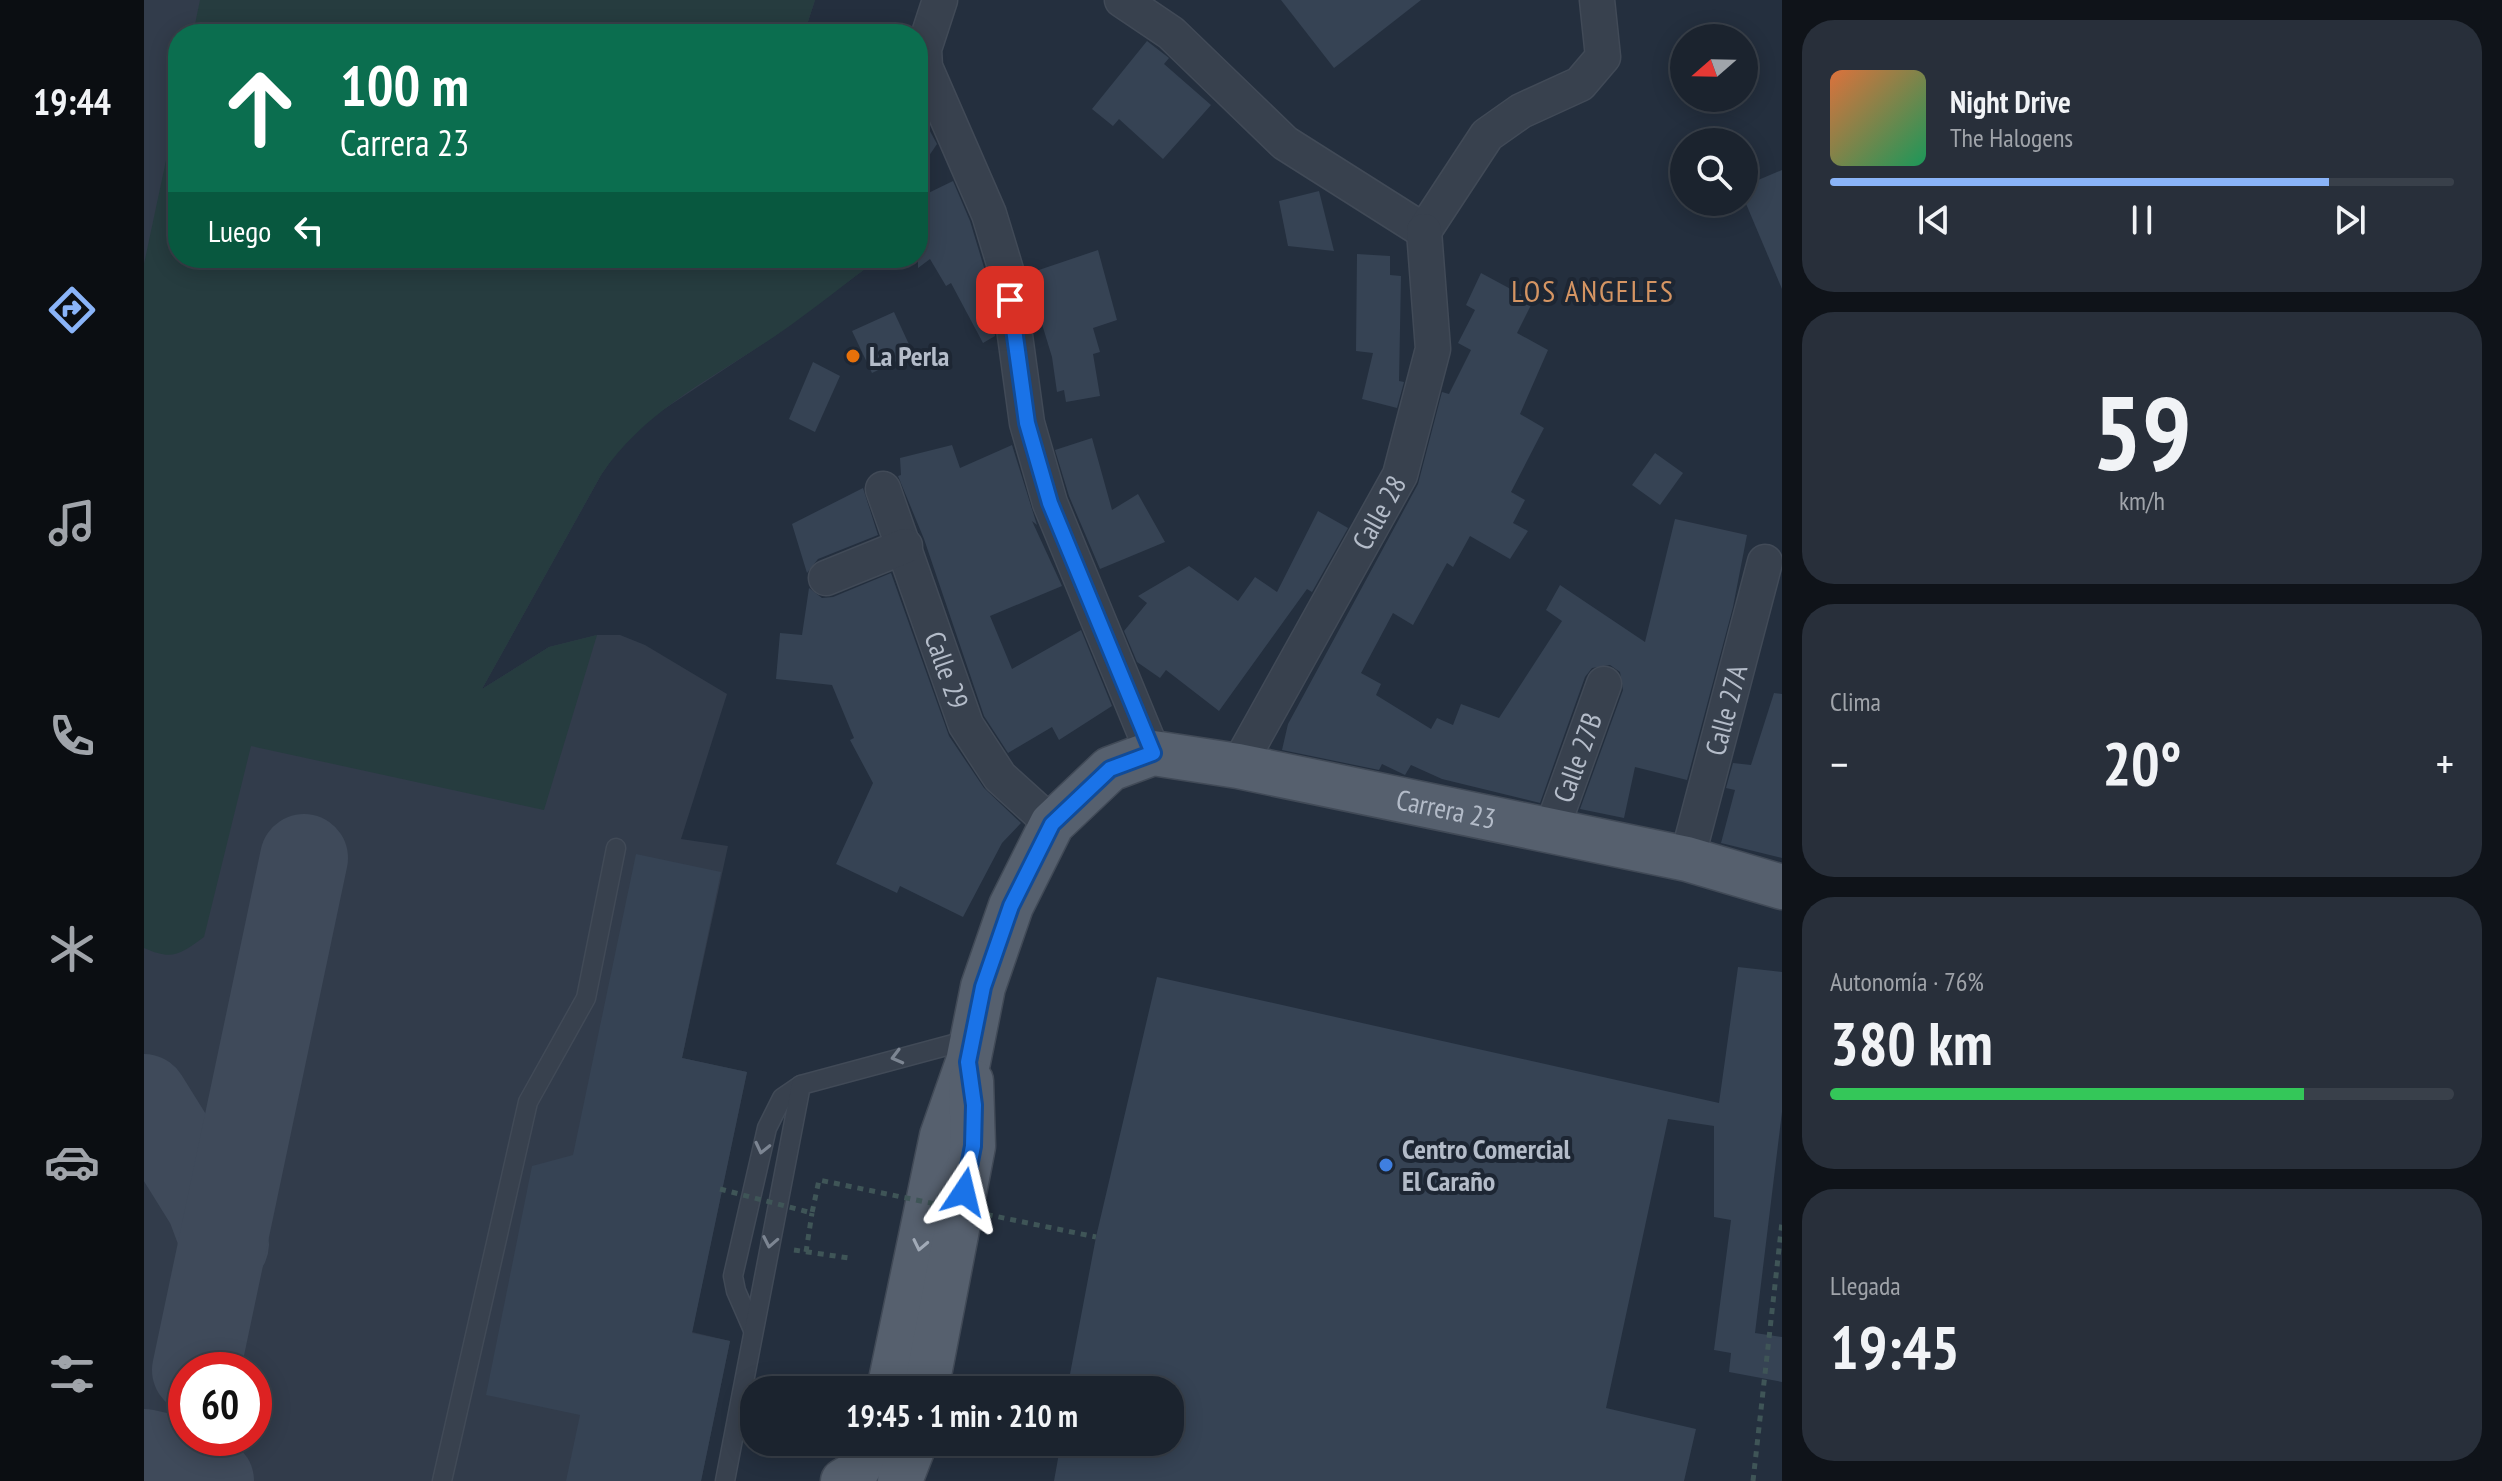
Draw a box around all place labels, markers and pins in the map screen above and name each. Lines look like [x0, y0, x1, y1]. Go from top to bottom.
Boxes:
pin [976, 266, 1044, 334]
place label: La Perla [869, 337, 949, 374]
marker: La Perla [844, 347, 862, 365]
place label: Centro Comercial El Caraño [1402, 1130, 1571, 1199]
marker: Centro Comercial El Caraño [1377, 1156, 1395, 1174]

